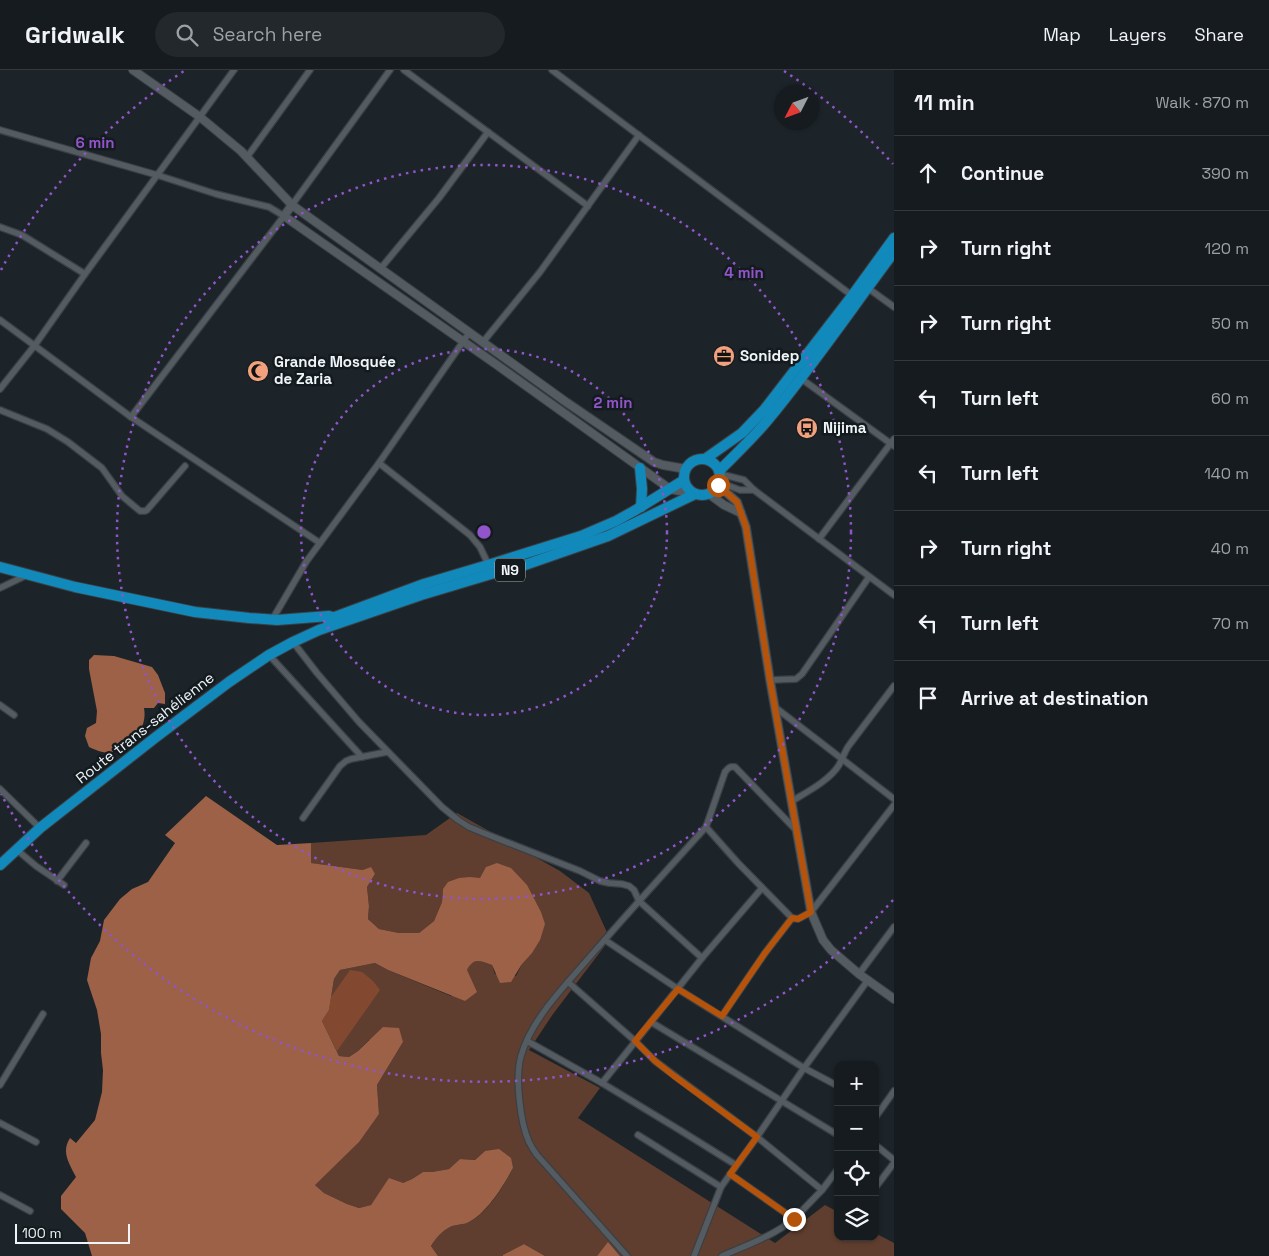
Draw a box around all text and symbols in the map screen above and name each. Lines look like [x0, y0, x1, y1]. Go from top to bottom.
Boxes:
search box [155, 12, 505, 57]
text: Gridwalk [25, 19, 125, 50]
icon: search [173, 21, 201, 49]
text: Search here [213, 22, 322, 47]
text: Map [1043, 23, 1081, 46]
text: Layers [1109, 23, 1166, 46]
text: Share [1194, 23, 1244, 46]
north arrow [774, 85, 819, 130]
text: 11 min [914, 89, 975, 116]
text: Walk · 870 m [1155, 92, 1249, 113]
text: 6 min [75, 133, 115, 152]
icon: ahead [914, 159, 942, 187]
text: Continue [961, 161, 1044, 186]
text: 390 m [1201, 163, 1249, 184]
icon: right [914, 234, 942, 262]
text: Turn right [961, 236, 1051, 261]
text: 120 m [1205, 238, 1249, 259]
text: 4 min [724, 263, 764, 282]
icon: right [914, 309, 942, 337]
text: Turn right [961, 311, 1051, 336]
text: 50 m [1211, 313, 1249, 334]
office icon: Sonidep [712, 344, 736, 368]
place label: Sonidep [740, 346, 799, 365]
place label: Grande Mosquée de Zaria [274, 352, 396, 388]
mosque icon: Grande Mosquée de Zaria [246, 359, 270, 383]
icon: left [914, 384, 942, 412]
text: Turn left [961, 386, 1039, 411]
text: 60 m [1211, 388, 1249, 409]
text: 2 min [594, 393, 632, 412]
bus stop icon: Nijima [795, 416, 819, 440]
place label: Nijima [823, 418, 867, 437]
icon: left [914, 459, 942, 487]
text: Turn left [961, 461, 1039, 486]
text: 140 m [1204, 463, 1249, 484]
route start [707, 474, 730, 497]
centre of rings [475, 523, 493, 541]
icon: right [914, 534, 942, 562]
text: Turn right [961, 536, 1051, 561]
text: 40 m [1211, 538, 1249, 559]
road number: N9 [495, 558, 525, 582]
icon: left [914, 609, 942, 637]
text: Turn left [961, 611, 1039, 636]
text: 70 m [1212, 613, 1249, 634]
street label: Route trans-sahélienne [72, 668, 218, 787]
icon: arrive [914, 684, 942, 712]
text: Arrive at destination [961, 686, 1149, 711]
map controls [834, 1061, 879, 1241]
button: + [834, 1061, 879, 1106]
button: − [834, 1106, 879, 1151]
button: locate [834, 1151, 879, 1196]
button: layers [834, 1196, 879, 1241]
route end [783, 1208, 806, 1231]
scale bar [15, 1221, 130, 1244]
text: 100 m [22, 1224, 61, 1242]

